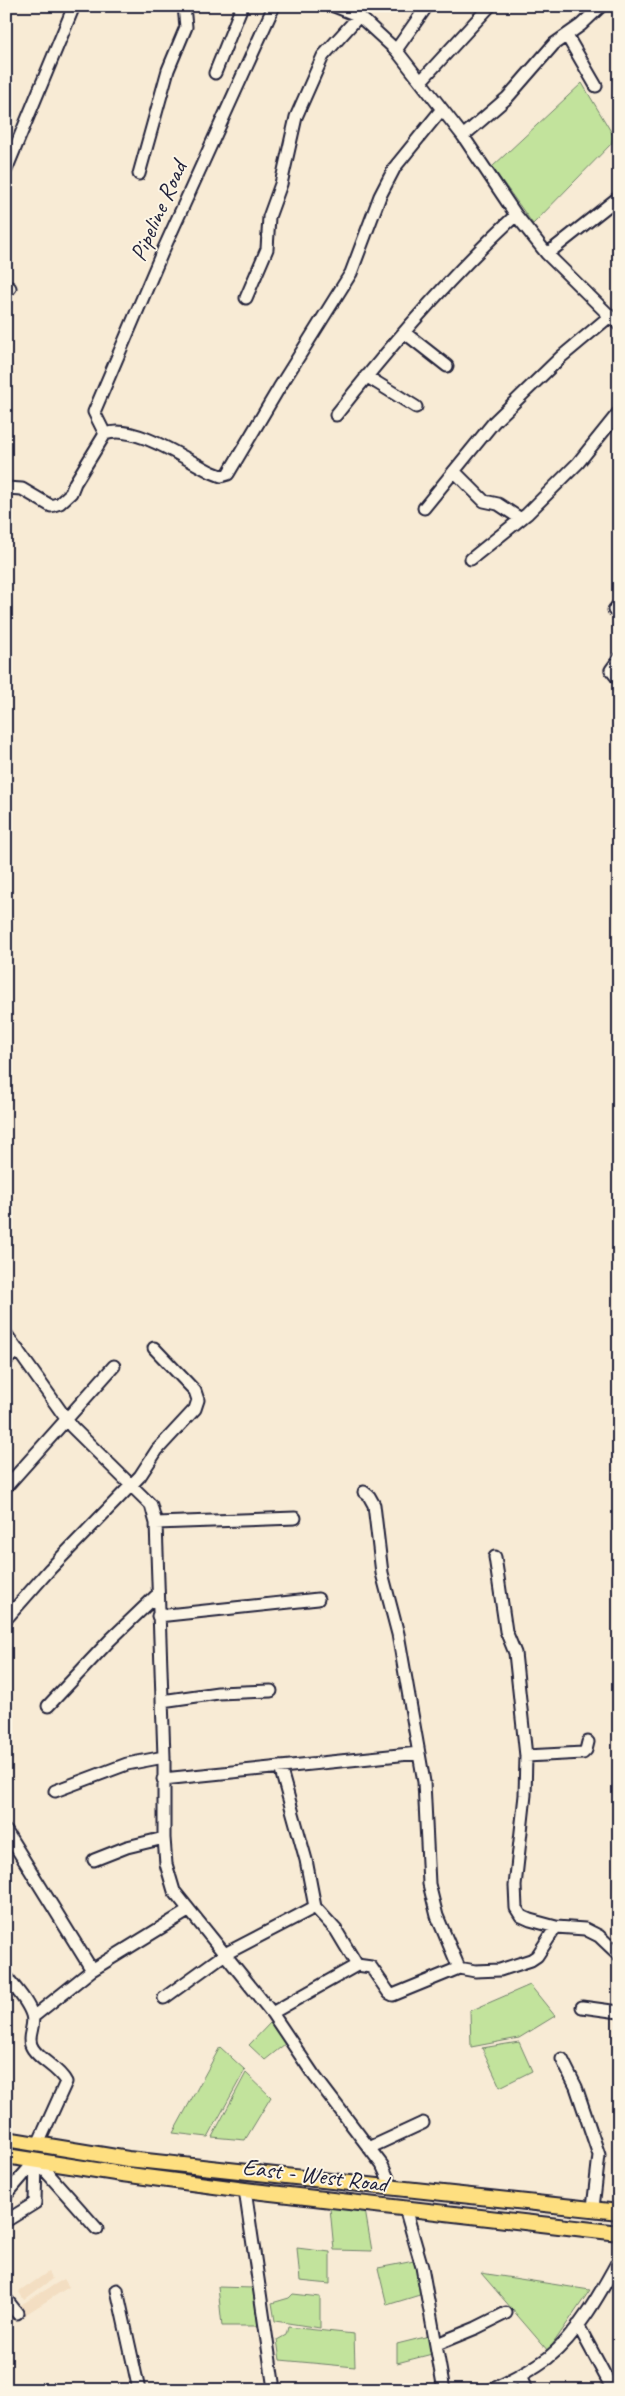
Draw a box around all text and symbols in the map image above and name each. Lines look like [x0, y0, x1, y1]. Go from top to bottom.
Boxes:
street label: Pipeline Road [123, 153, 195, 266]
street label: East - West Road [241, 2151, 393, 2199]

